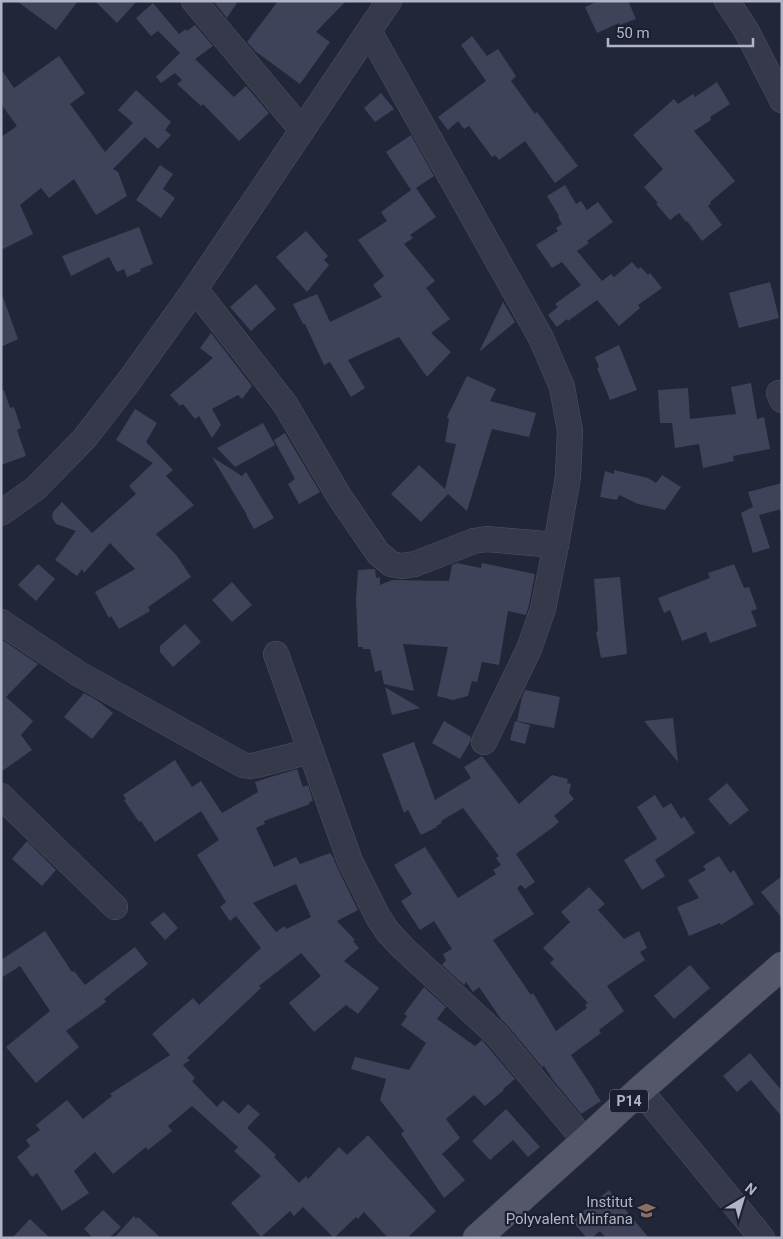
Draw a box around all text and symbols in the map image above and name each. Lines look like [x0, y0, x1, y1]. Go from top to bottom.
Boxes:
scale bar [608, 15, 753, 47]
text: 50 m [616, 24, 650, 42]
road number: P14 [610, 1090, 648, 1112]
north arrow [718, 1174, 768, 1224]
text: N [742, 1179, 760, 1198]
place label: Institut Polyvalent Minfana [506, 1193, 633, 1228]
school or university icon: Institut Polyvalent Minfana [637, 1201, 657, 1221]

